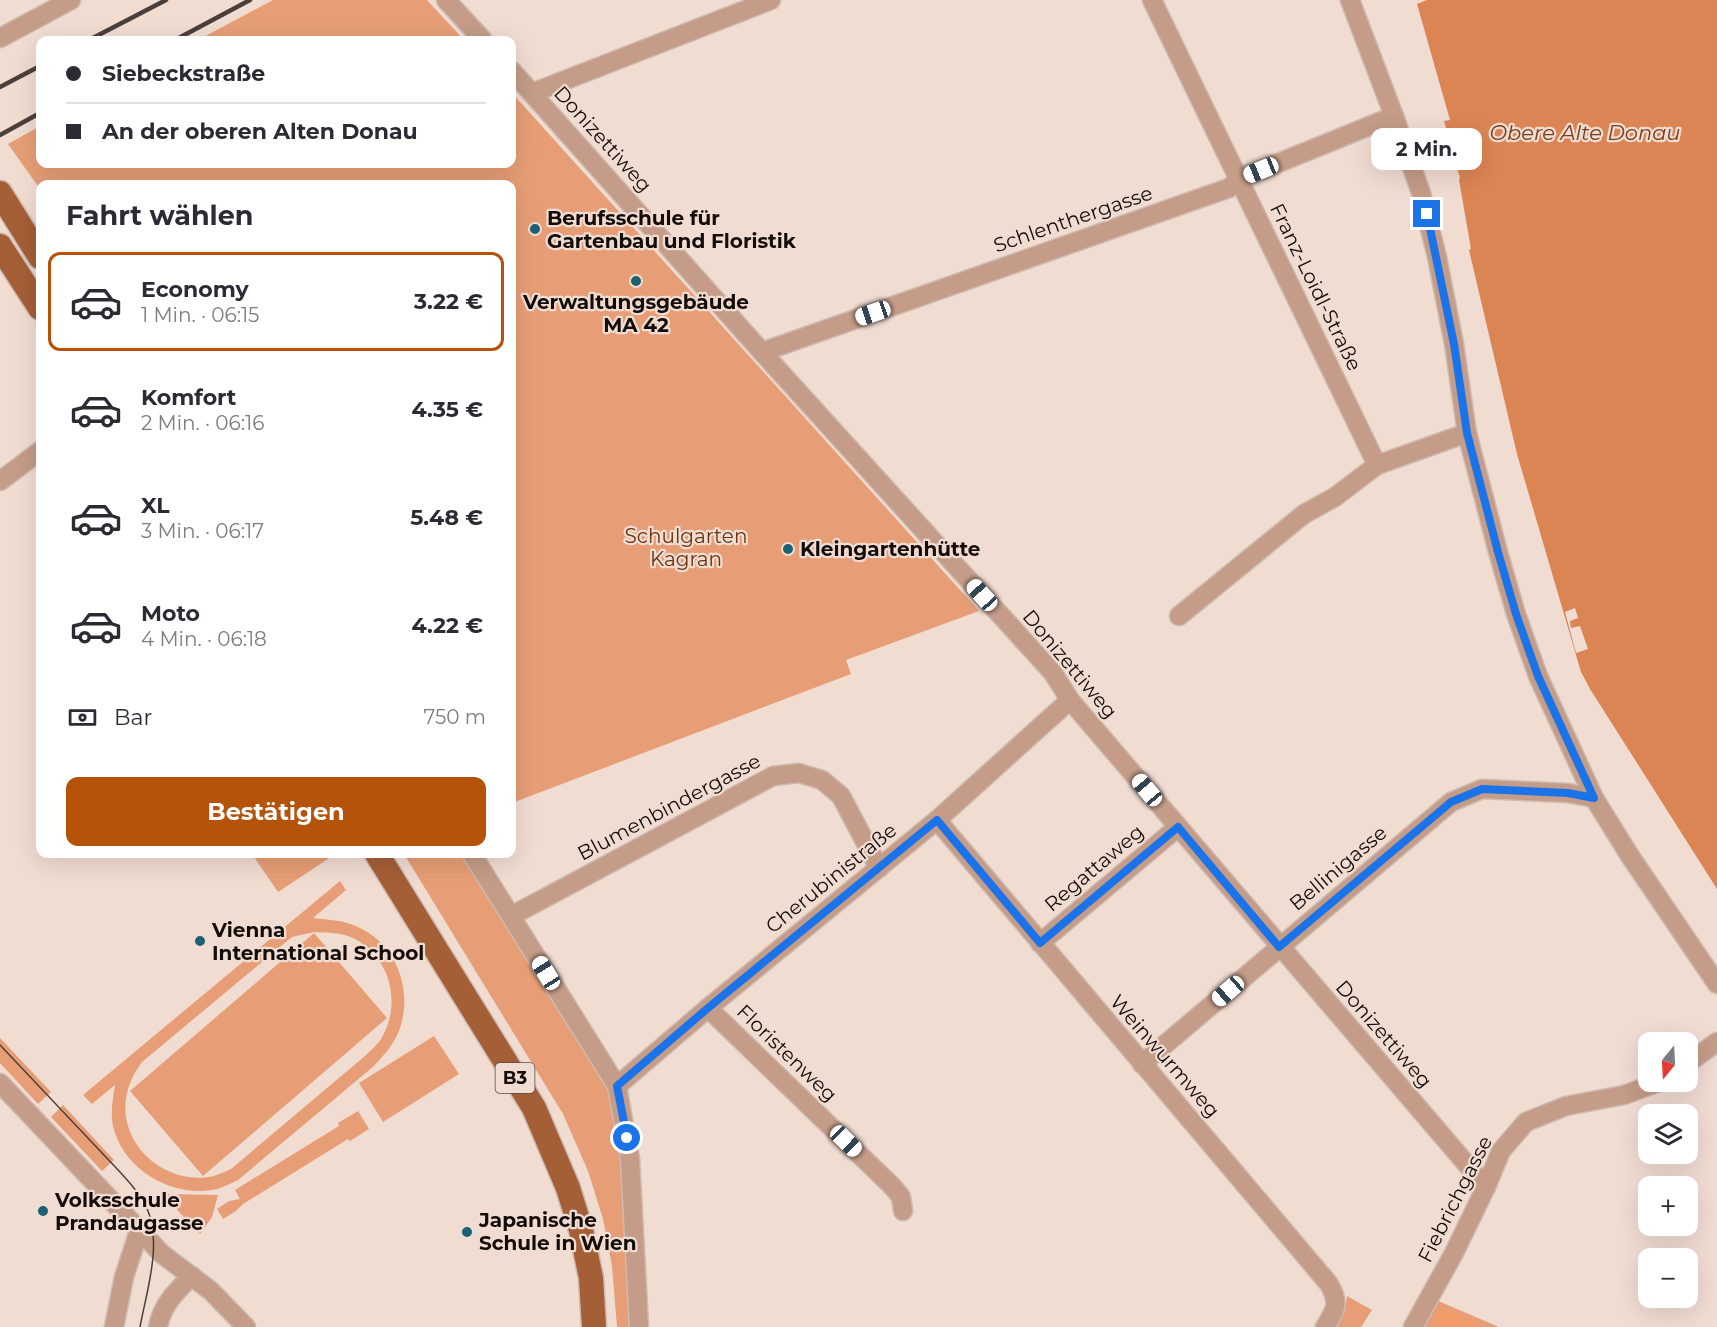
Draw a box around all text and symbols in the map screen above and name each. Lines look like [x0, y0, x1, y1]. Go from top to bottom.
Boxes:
text: Siebeckstraße [102, 60, 265, 87]
street label: Donizettiweg [549, 81, 657, 197]
text: An der oberen Alten Donau [102, 118, 418, 145]
water label: Obere Alte Donau [1490, 120, 1680, 145]
callout: 2 Min. [1372, 127, 1482, 169]
text: 2 Min. [1396, 137, 1457, 161]
car [1241, 155, 1281, 185]
street label: Schlenthergasse [990, 181, 1156, 257]
text: Fahrt wählen [66, 199, 253, 232]
street label: Franz-Loidl-Straße [1265, 199, 1367, 375]
route end [1413, 200, 1440, 227]
place label: Berufsschule für Gartenbau und Floristik [547, 206, 797, 253]
marker: Berufsschule für Gartenbau und Floristik [528, 222, 542, 236]
marker: Verwaltungsgebäude MA 42 [629, 274, 643, 288]
icon: car [69, 275, 123, 329]
text: Economy [141, 276, 249, 303]
text: 3.22 € [414, 288, 483, 315]
place label: Verwaltungsgebäude MA 42 [522, 290, 749, 337]
car [853, 299, 893, 327]
text: 1 Min. · 06:15 [141, 303, 259, 327]
icon: car [69, 383, 123, 437]
text: Komfort [141, 384, 236, 411]
text: 4.35 € [411, 396, 483, 423]
text: 2 Min. · 06:16 [141, 411, 264, 435]
icon: car [69, 491, 123, 545]
text: XL [141, 492, 170, 519]
text: 5.48 € [410, 504, 483, 531]
text: 3 Min. · 06:17 [141, 519, 264, 543]
park label: Schulgarten Kagran [625, 524, 747, 571]
place label: Kleingartenhütte [800, 537, 980, 561]
marker: Kleingartenhütte [781, 542, 795, 556]
car [963, 576, 1001, 614]
icon: car [69, 599, 123, 653]
text: Moto [141, 600, 200, 627]
street label: Donizettiweg [1018, 605, 1122, 723]
text: 4.22 € [411, 612, 483, 639]
text: 4 Min. · 06:18 [141, 627, 267, 651]
icon: cash [66, 701, 99, 734]
text: Bar [114, 704, 152, 731]
text: 750 m [424, 705, 486, 729]
street label: Blumenbindergasse [573, 749, 765, 865]
car [1129, 770, 1165, 810]
button: Bestätigen [66, 777, 486, 846]
street label: Cherubinistraße [761, 818, 901, 938]
street label: Regattaweg [1039, 820, 1149, 916]
street label: Bellinigasse [1285, 820, 1391, 916]
place label: Vienna International School [211, 918, 424, 965]
marker: Vienna International School [193, 934, 207, 948]
car [529, 953, 563, 993]
car [1209, 972, 1247, 1010]
street label: Donizettiweg [1331, 975, 1437, 1093]
street label: Weinwurmweg [1105, 990, 1225, 1122]
street label: Floristenweg [732, 999, 842, 1107]
north arrow [1638, 1032, 1698, 1092]
map controls [1638, 1032, 1698, 1308]
road number: B3 [496, 1063, 534, 1093]
button: layers [1638, 1104, 1698, 1164]
car [827, 1122, 865, 1160]
route start [613, 1124, 640, 1151]
street label: Fiebrichgasse [1413, 1132, 1497, 1266]
button: + [1638, 1176, 1698, 1236]
place label: Volksschule Prandaugasse [54, 1188, 204, 1235]
marker: Volksschule Prandaugasse [36, 1204, 50, 1218]
place label: Japanische Schule in Wien [478, 1208, 636, 1255]
marker: Japanische Schule in Wien [460, 1225, 474, 1239]
button: − [1638, 1248, 1698, 1308]

